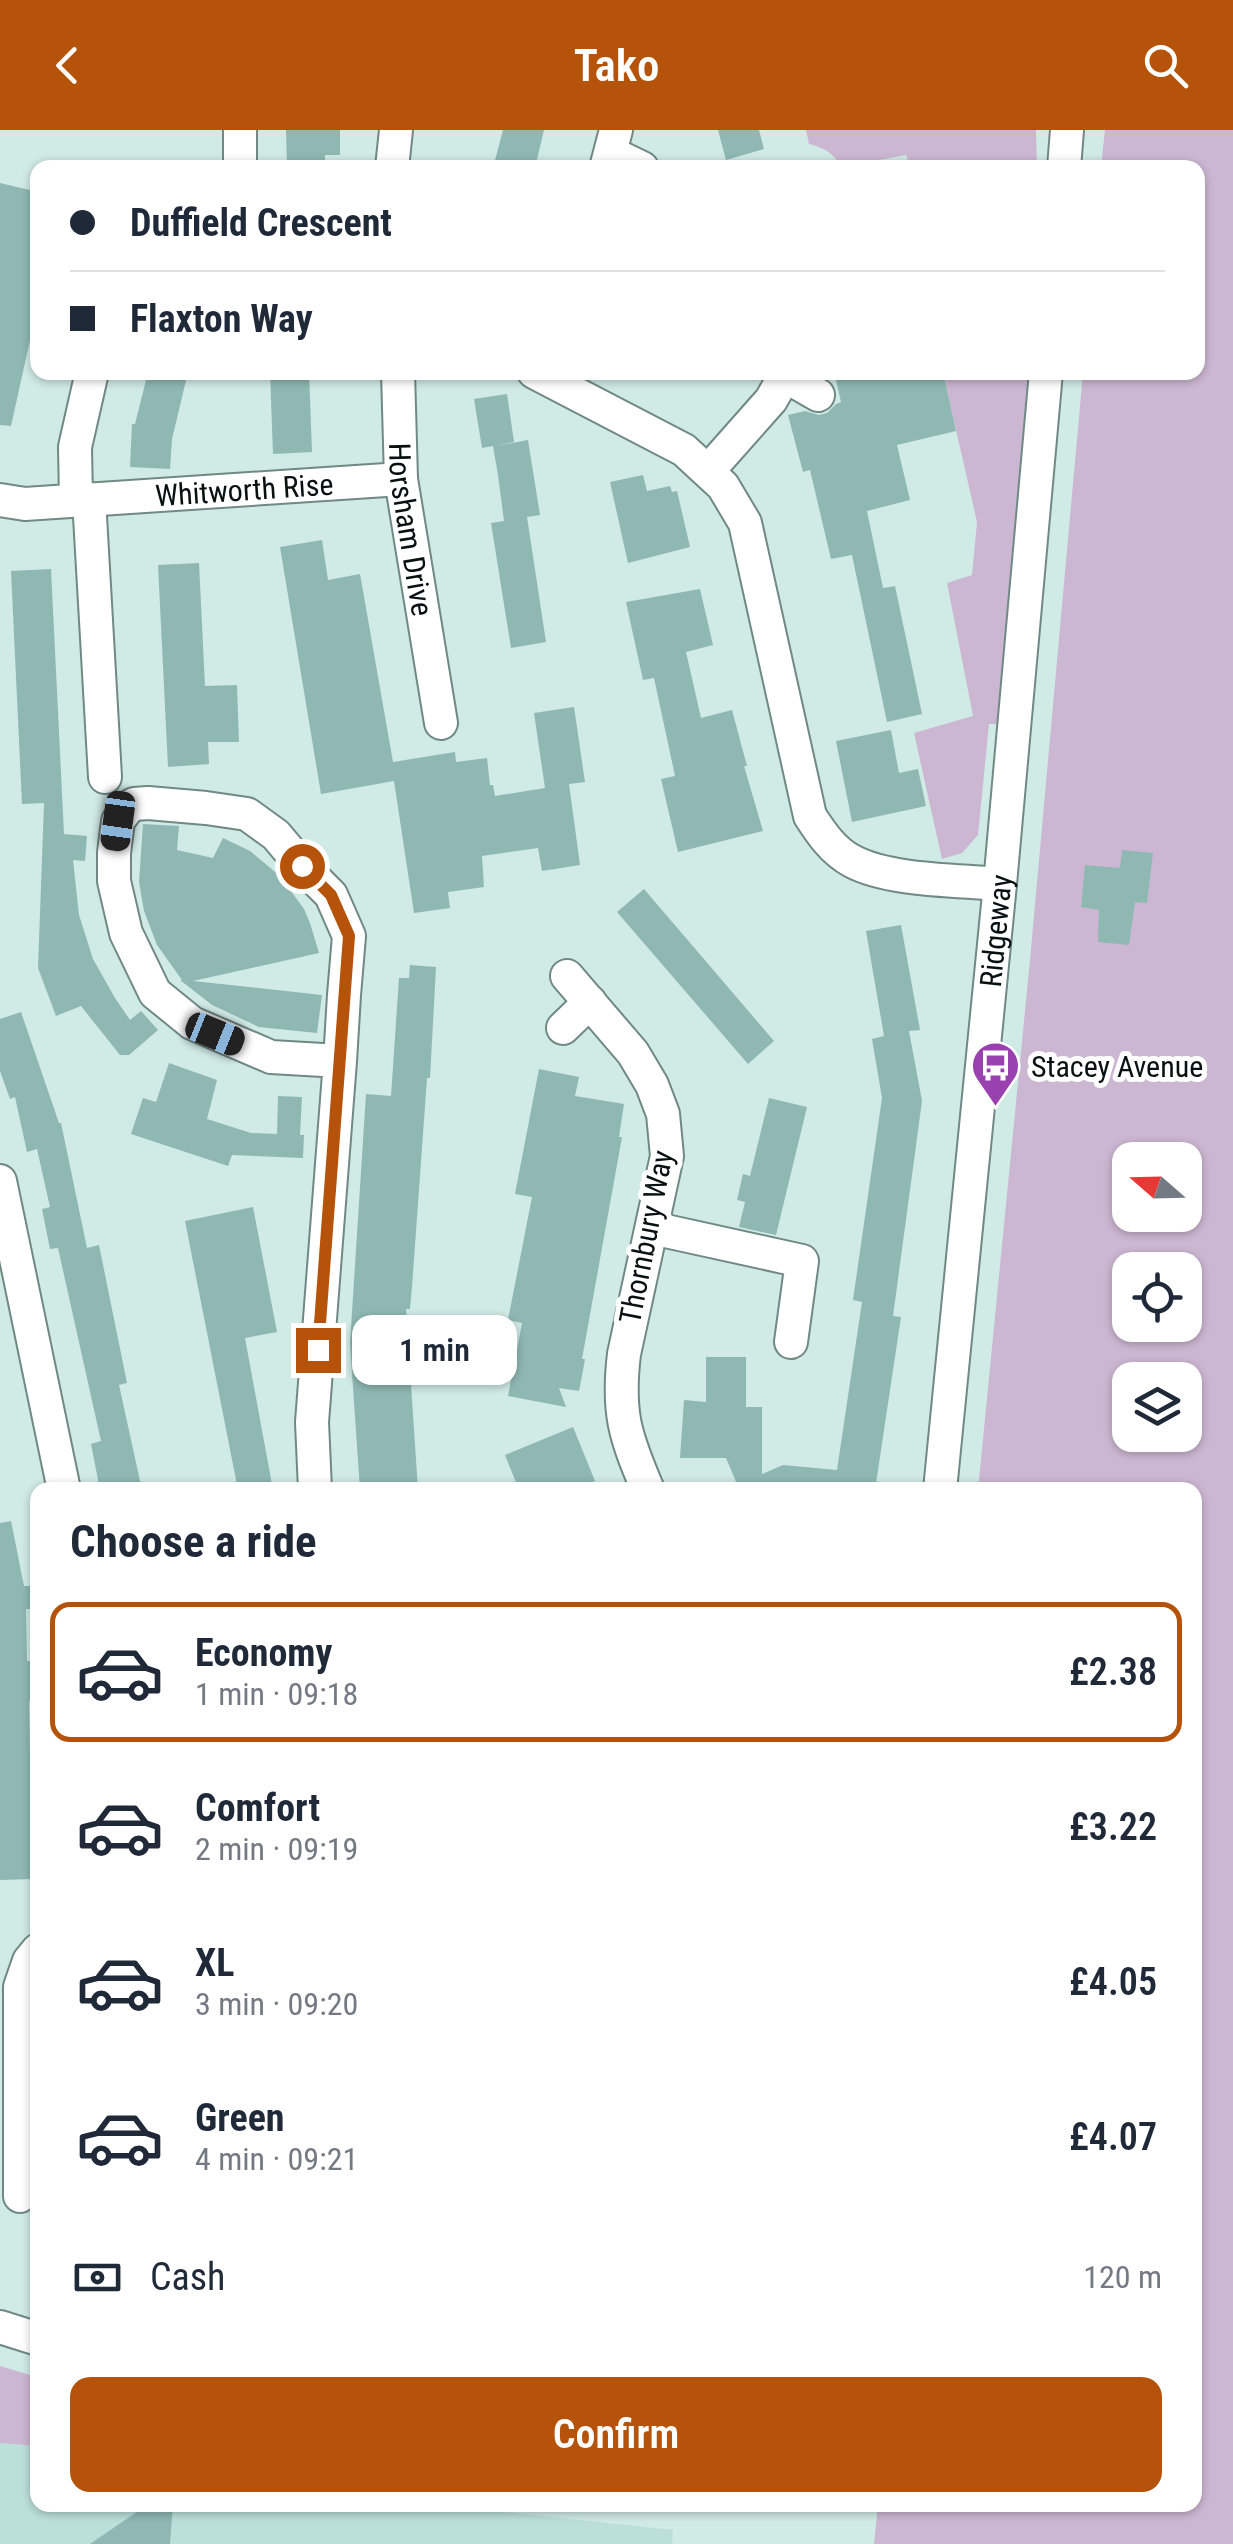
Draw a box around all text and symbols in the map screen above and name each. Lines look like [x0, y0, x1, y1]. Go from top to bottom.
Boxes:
icon: back [40, 38, 95, 93]
icon: search [1138, 38, 1193, 93]
text: Tako [574, 39, 659, 92]
text: Duffield Crescent [130, 201, 392, 245]
text: Flaxton Way [130, 297, 313, 341]
street label: Horsham Drive [382, 442, 441, 618]
street label: Whitworth Rise [154, 466, 334, 513]
car [99, 789, 137, 853]
route start [280, 844, 325, 889]
street label: Ridgeway [972, 873, 1018, 989]
car [182, 1009, 248, 1059]
bus stop icon: Stacey Avenue [970, 1040, 1022, 1108]
place label: Stacey Avenue [1031, 1049, 1203, 1084]
north arrow [1112, 1142, 1202, 1232]
map controls [1112, 1142, 1202, 1452]
street label: Thornbury Way [612, 1147, 680, 1327]
button: locate [1112, 1252, 1202, 1342]
callout: 1 min [353, 1315, 518, 1385]
route end [296, 1328, 341, 1373]
text: 1 min [399, 1331, 470, 1369]
button: layers [1112, 1362, 1202, 1452]
text: Choose a ride [70, 1515, 317, 1568]
icon: car [75, 1627, 165, 1717]
text: Economy [195, 1631, 332, 1675]
text: £2.38 [1069, 1650, 1157, 1694]
text: 1 min · 09:18 [195, 1675, 358, 1713]
icon: car [75, 1782, 165, 1872]
text: Comfort [195, 1786, 320, 1830]
text: £3.22 [1069, 1805, 1157, 1849]
text: 2 min · 09:19 [195, 1830, 358, 1868]
icon: car [75, 1937, 165, 2027]
text: XL [195, 1941, 234, 1985]
text: £4.05 [1069, 1960, 1157, 2004]
text: 3 min · 09:20 [195, 1985, 358, 2023]
icon: car [75, 2092, 165, 2182]
text: Green [195, 2096, 285, 2140]
text: £4.07 [1069, 2115, 1157, 2159]
text: 4 min · 09:21 [195, 2140, 358, 2178]
icon: cash [70, 2250, 125, 2305]
text: Cash [150, 2255, 225, 2299]
text: 120 m [1083, 2258, 1162, 2296]
button: Confirm [70, 2377, 1162, 2492]

